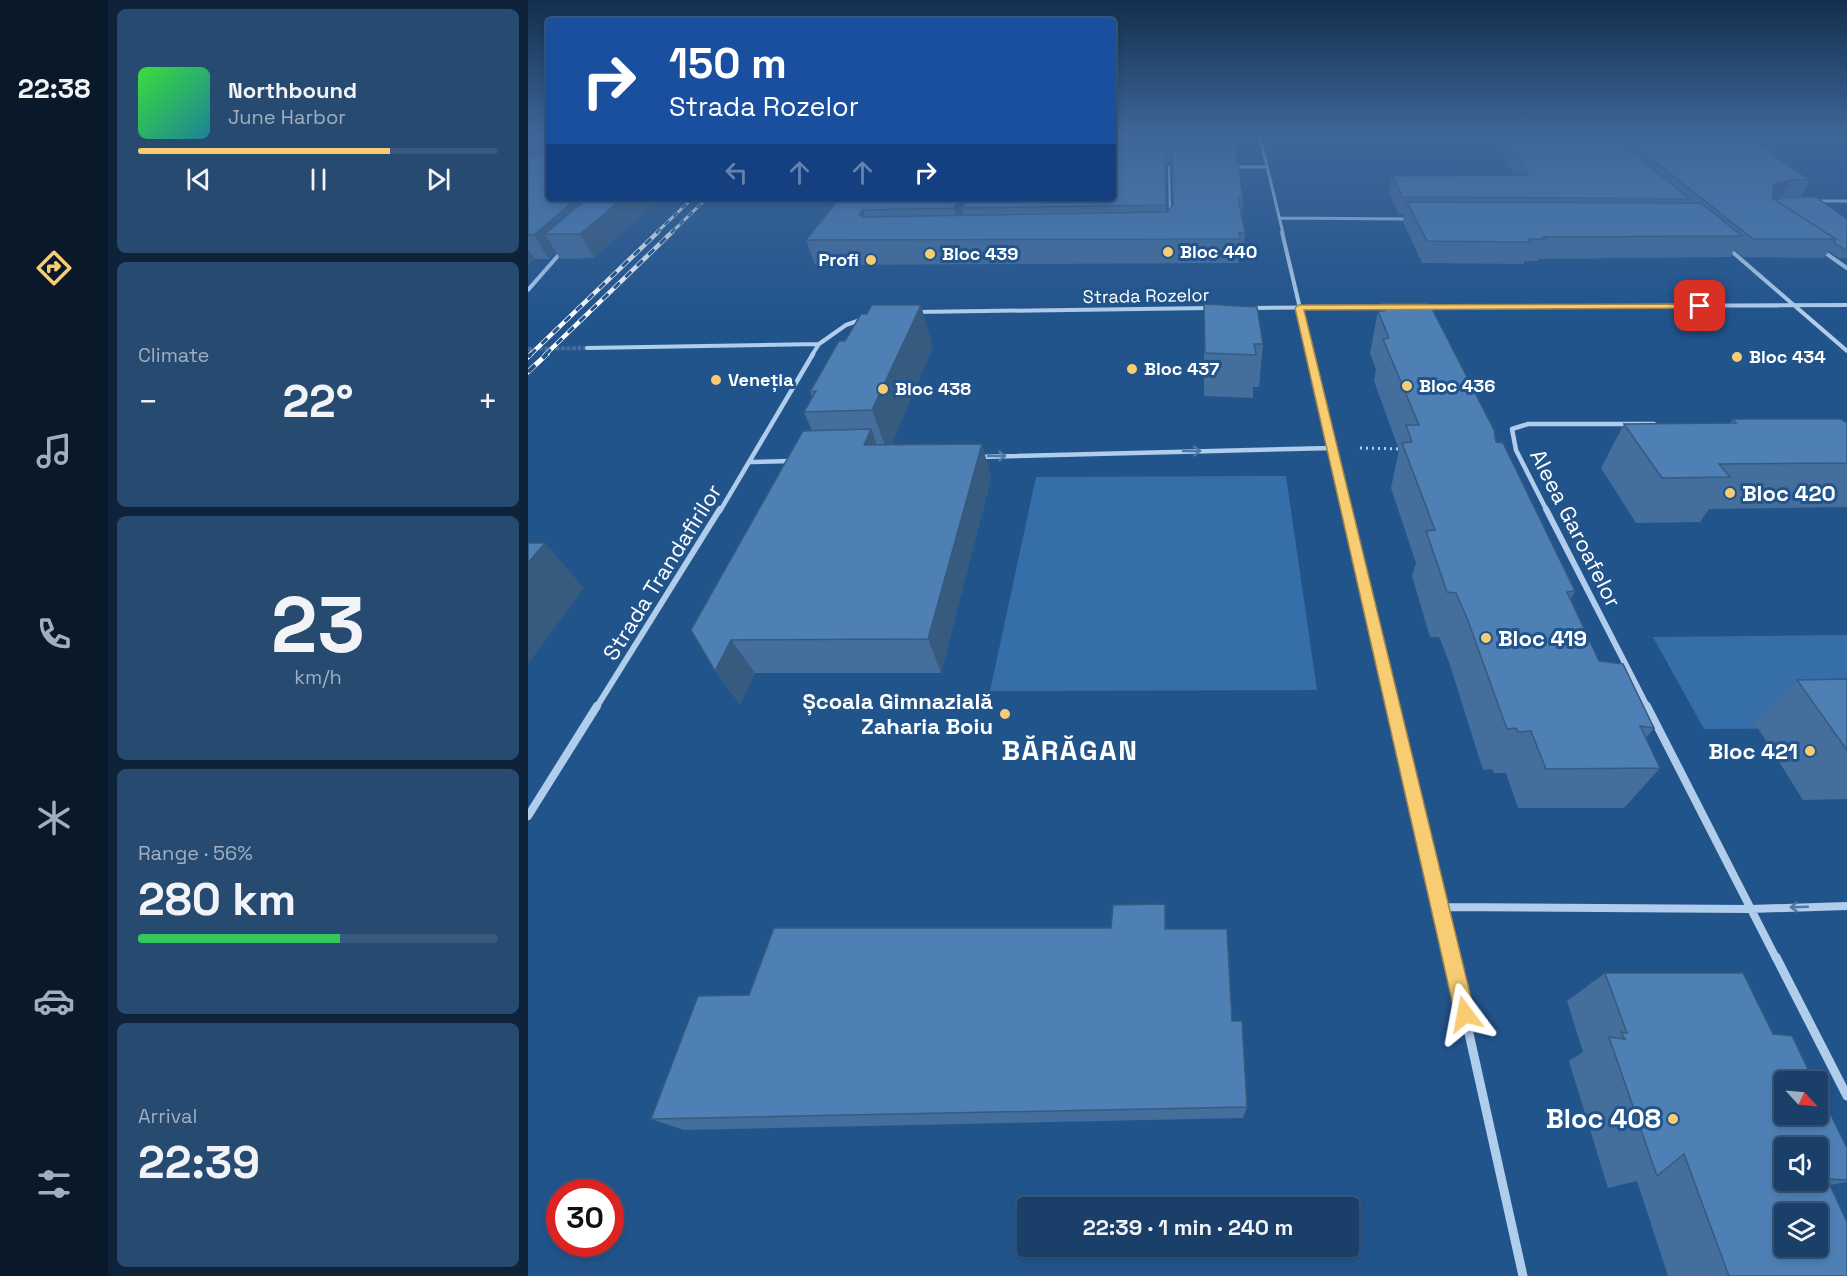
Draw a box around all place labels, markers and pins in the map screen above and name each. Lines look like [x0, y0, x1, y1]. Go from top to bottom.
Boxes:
place label: Bloc 440 [1180, 240, 1257, 263]
place label: Bloc 439 [942, 242, 1018, 265]
marker: Bloc 440 [1161, 245, 1175, 259]
marker: Bloc 439 [923, 247, 937, 261]
place label: Profi [818, 248, 859, 271]
marker: Profi [864, 253, 878, 267]
pin [1674, 280, 1725, 331]
place label: Bloc 434 [1749, 345, 1826, 368]
marker: Bloc 434 [1730, 350, 1744, 364]
place label: Bloc 437 [1144, 357, 1219, 380]
marker: Bloc 437 [1125, 362, 1139, 376]
place label: Veneția [728, 368, 794, 393]
marker: Veneția [709, 373, 723, 387]
place label: Bloc 436 [1419, 374, 1495, 397]
place label: Bloc 438 [895, 377, 971, 400]
marker: Bloc 436 [1400, 379, 1414, 393]
marker: Bloc 438 [876, 382, 890, 396]
place label: Bloc 420 [1742, 479, 1836, 507]
marker: Bloc 420 [1723, 486, 1737, 500]
place label: Bloc 419 [1498, 624, 1587, 652]
marker: Bloc 419 [1479, 631, 1493, 645]
place label: Școala Gimnazială Zaharia Boiu [802, 687, 993, 740]
marker: Școala Gimnazială Zaharia Boiu [998, 707, 1012, 721]
place label: Bloc 421 [1709, 737, 1798, 765]
marker: Bloc 421 [1803, 744, 1817, 758]
place label: Bloc 408 [1546, 1101, 1661, 1136]
marker: Bloc 408 [1666, 1112, 1680, 1126]

